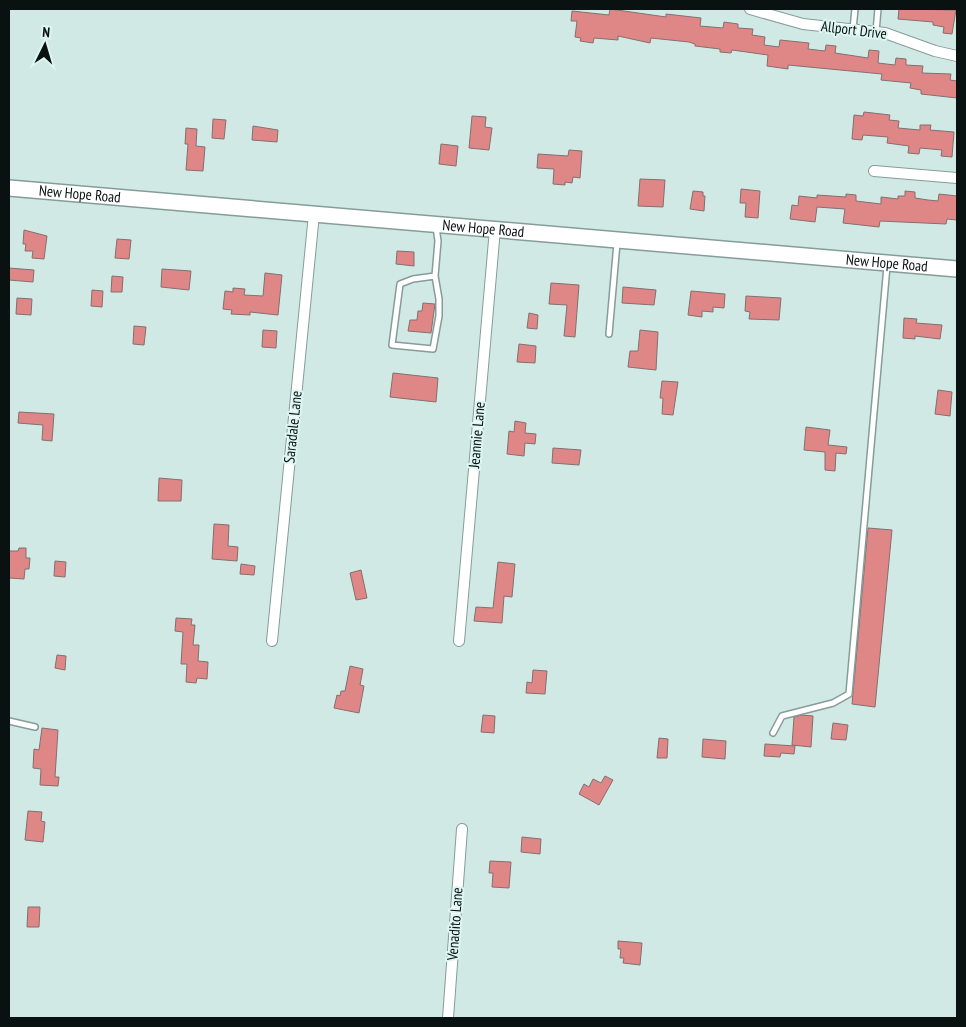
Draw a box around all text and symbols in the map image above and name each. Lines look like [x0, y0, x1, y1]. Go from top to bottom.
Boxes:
street label: Allport Drive [820, 16, 888, 43]
north arrow [20, 20, 70, 70]
text: N [42, 23, 51, 41]
street label: New Hope Road [38, 181, 121, 207]
street label: New Hope Road [442, 215, 525, 241]
street label: New Hope Road [845, 250, 929, 275]
street label: Saradale Lane [279, 390, 306, 464]
street label: Jeannie Lane [464, 401, 489, 470]
street label: Venadito Lane [442, 887, 467, 962]

